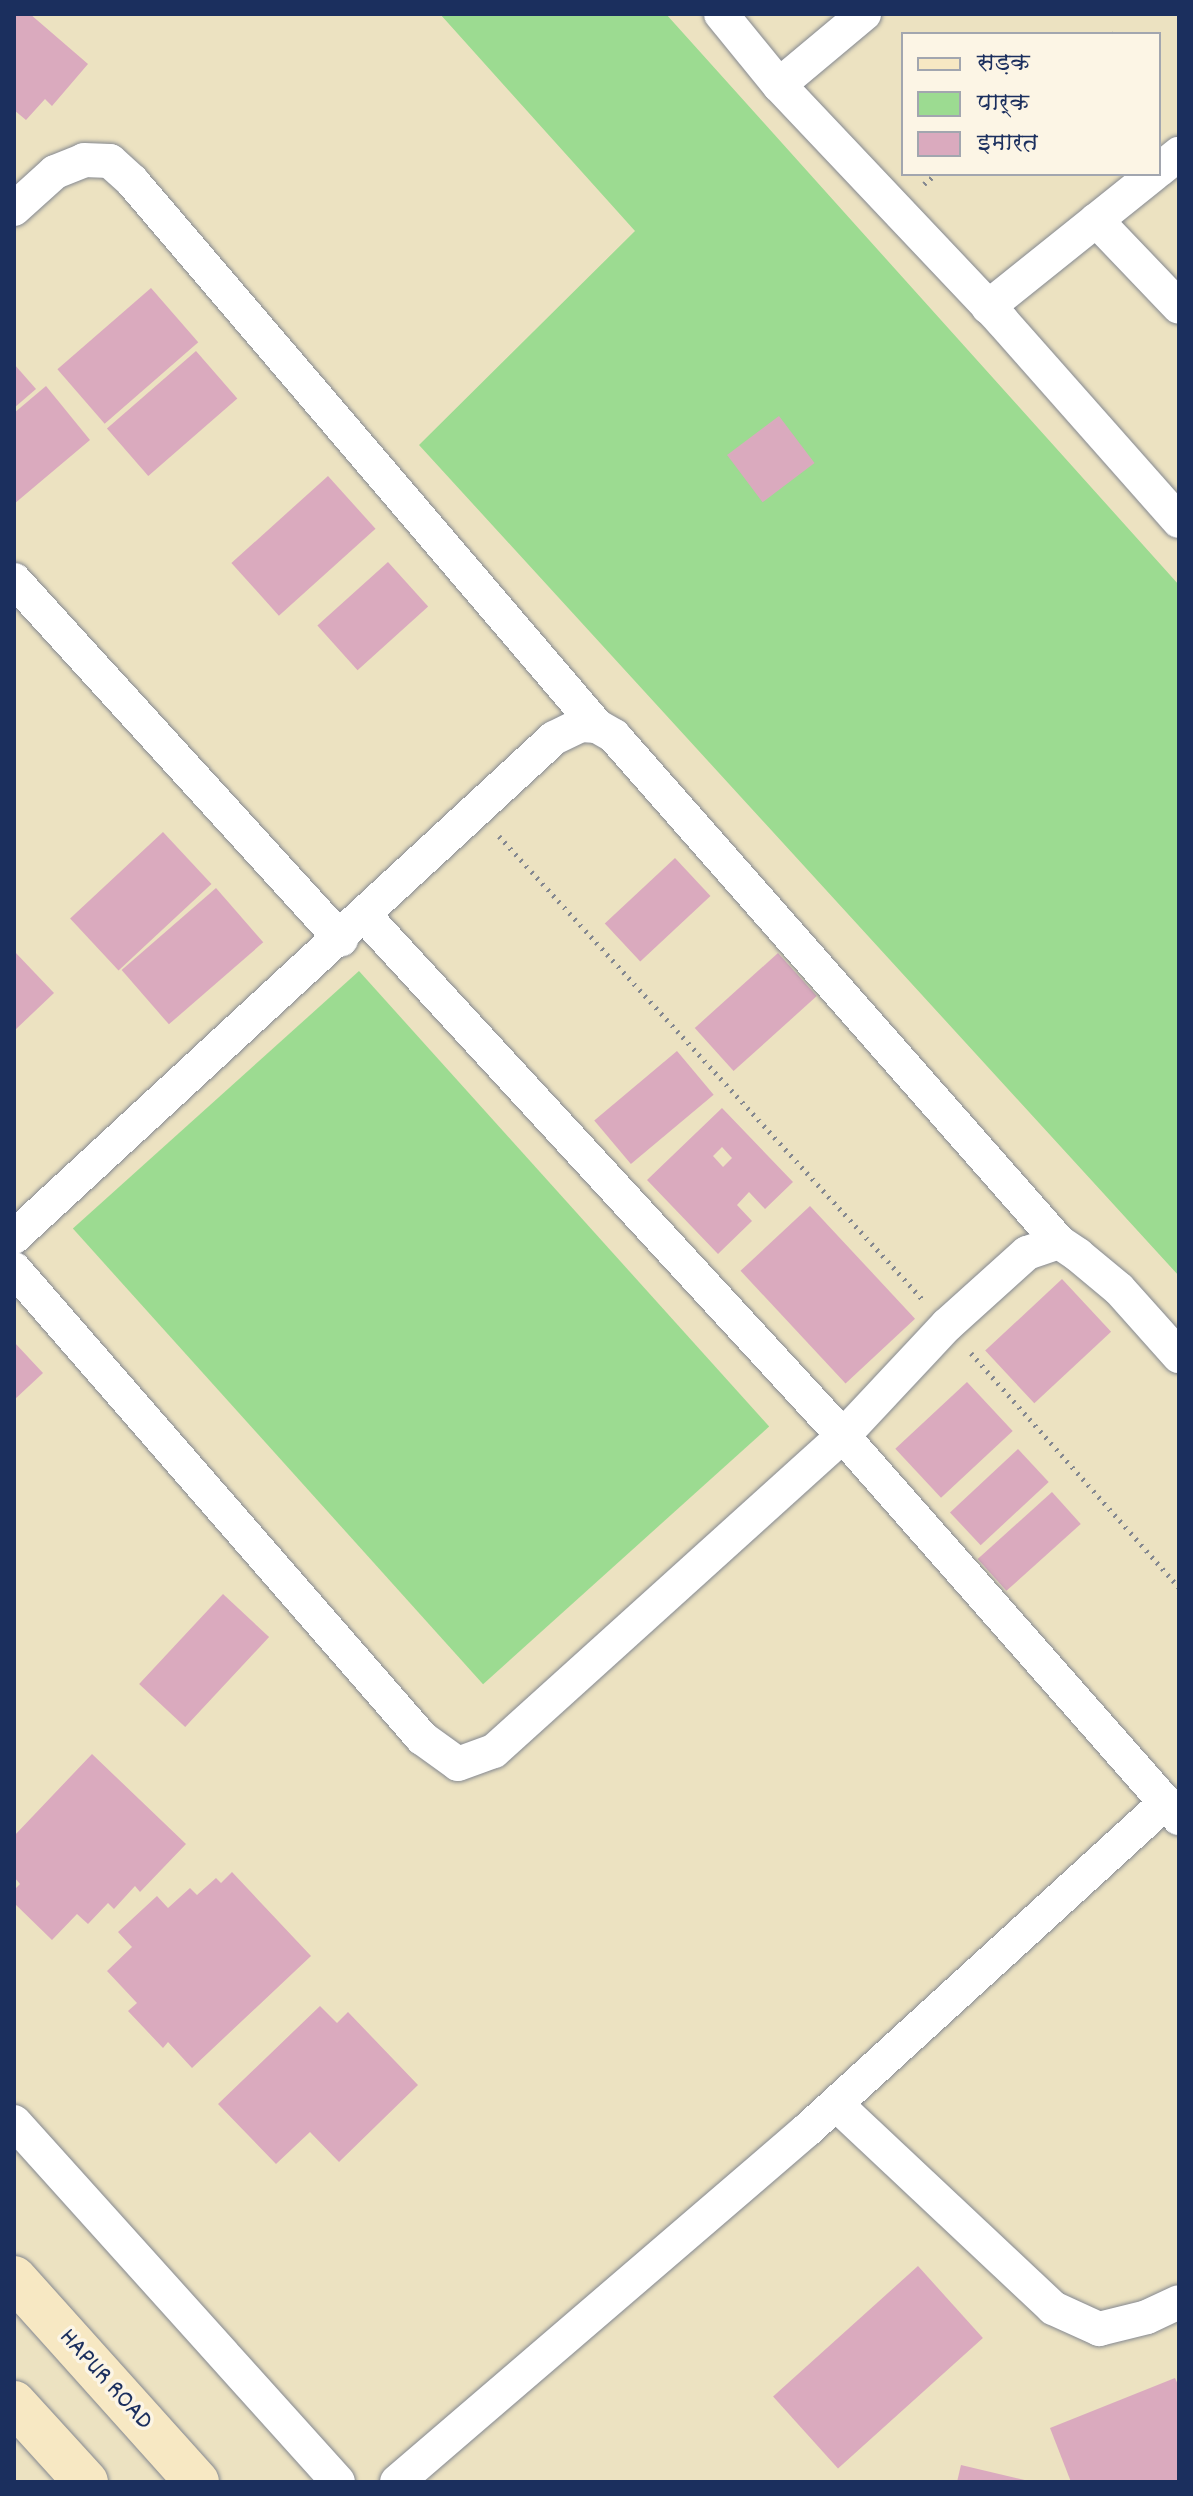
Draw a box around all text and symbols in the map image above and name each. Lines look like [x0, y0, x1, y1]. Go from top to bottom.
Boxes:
legend [901, 32, 1161, 176]
text: सड़क [977, 47, 1030, 81]
text: पार्क [977, 87, 1029, 121]
text: इमारत [977, 127, 1038, 161]
street label: HAPUR ROAD [51, 2323, 159, 2437]

